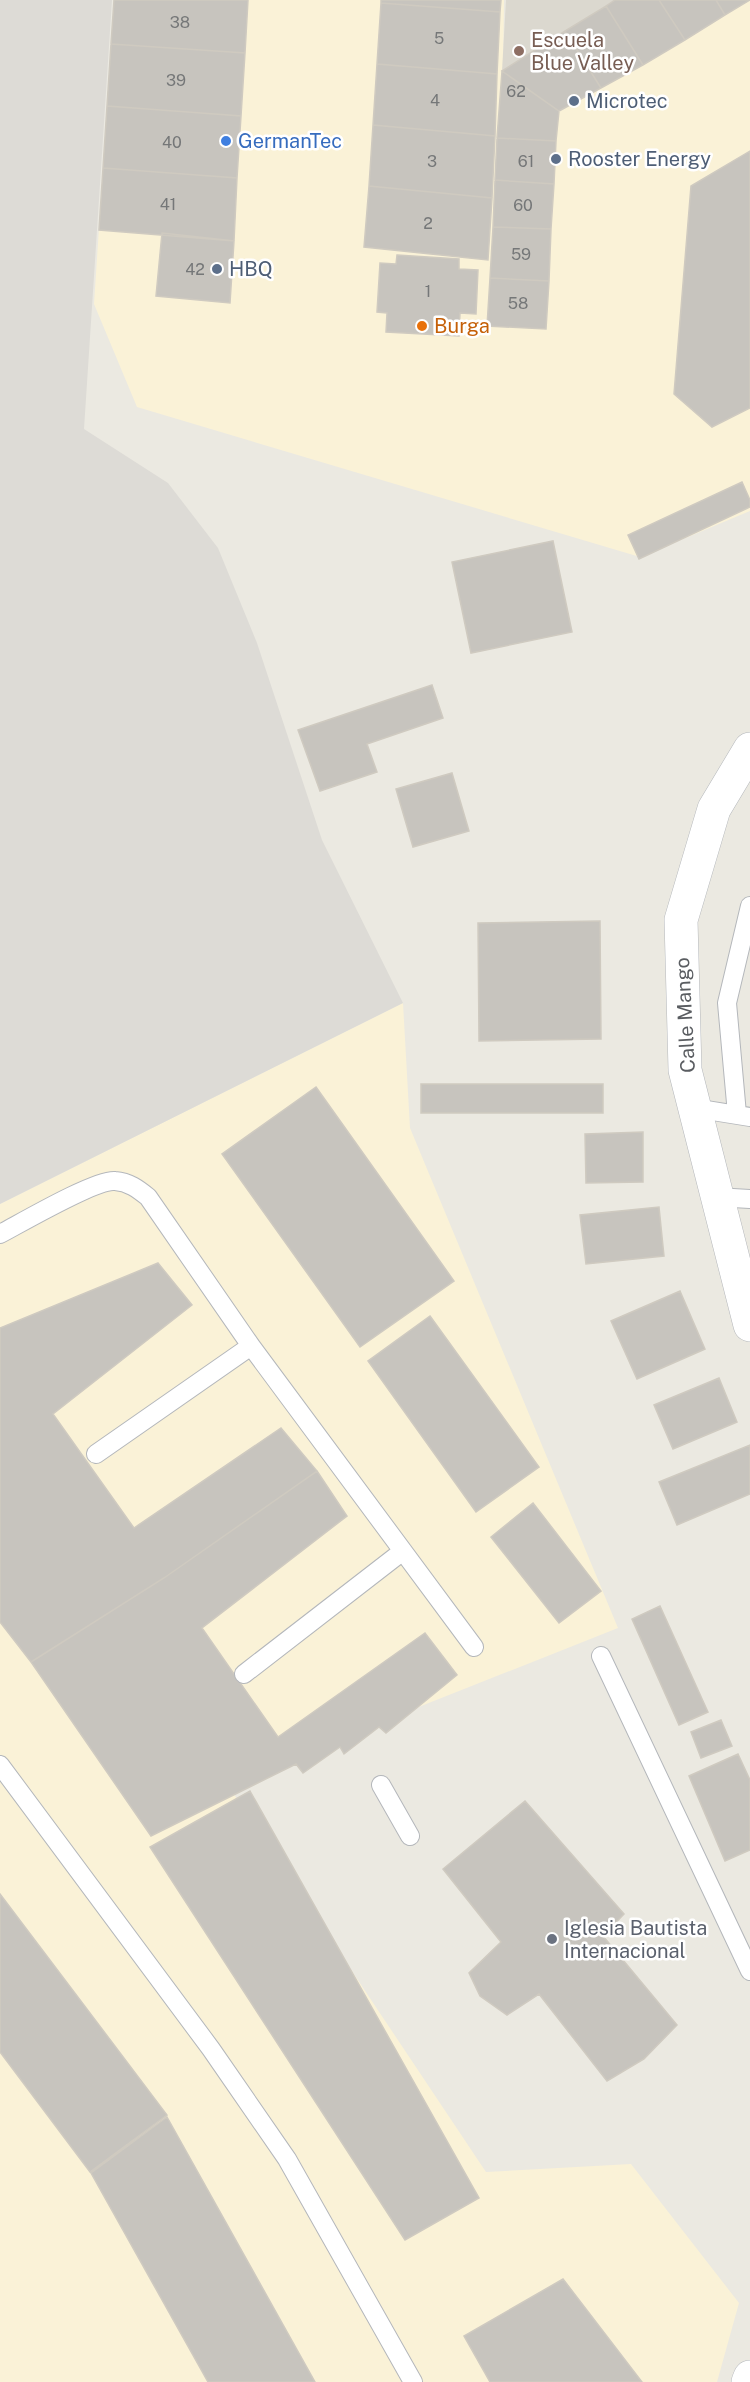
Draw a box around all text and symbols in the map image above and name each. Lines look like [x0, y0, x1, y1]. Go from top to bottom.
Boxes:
house number: 38 [170, 13, 190, 32]
place label: Escuela Blue Valley [531, 28, 634, 75]
house number: 5 [434, 29, 444, 48]
marker: Escuela Blue Valley [512, 44, 526, 58]
house number: 39 [166, 71, 186, 90]
house number: 62 [506, 82, 526, 101]
place label: Microtec [586, 89, 668, 113]
house number: 4 [430, 91, 440, 110]
marker: Microtec [567, 94, 581, 108]
place label: GermanTec [238, 129, 342, 153]
house number: 40 [162, 133, 182, 152]
marker: GermanTec [219, 134, 233, 148]
place label: Rooster Energy [568, 147, 711, 171]
house number: 3 [427, 152, 437, 171]
house number: 61 [518, 152, 534, 171]
marker: Rooster Energy [549, 152, 563, 166]
house number: 41 [160, 195, 176, 214]
house number: 60 [513, 196, 533, 215]
house number: 2 [423, 214, 433, 233]
house number: 59 [511, 245, 531, 264]
place label: HBQ [229, 257, 273, 281]
house number: 42 [185, 260, 205, 279]
marker: HBQ [210, 262, 224, 276]
house number: 1 [425, 282, 431, 301]
house number: 58 [508, 294, 528, 313]
place label: Burga [434, 314, 490, 338]
marker: Burga [415, 319, 429, 333]
street label: Calle Mango [670, 957, 700, 1073]
place label: Iglesia Bautista Internacional [564, 1916, 707, 1963]
marker: Iglesia Bautista Internacional [545, 1932, 559, 1946]

